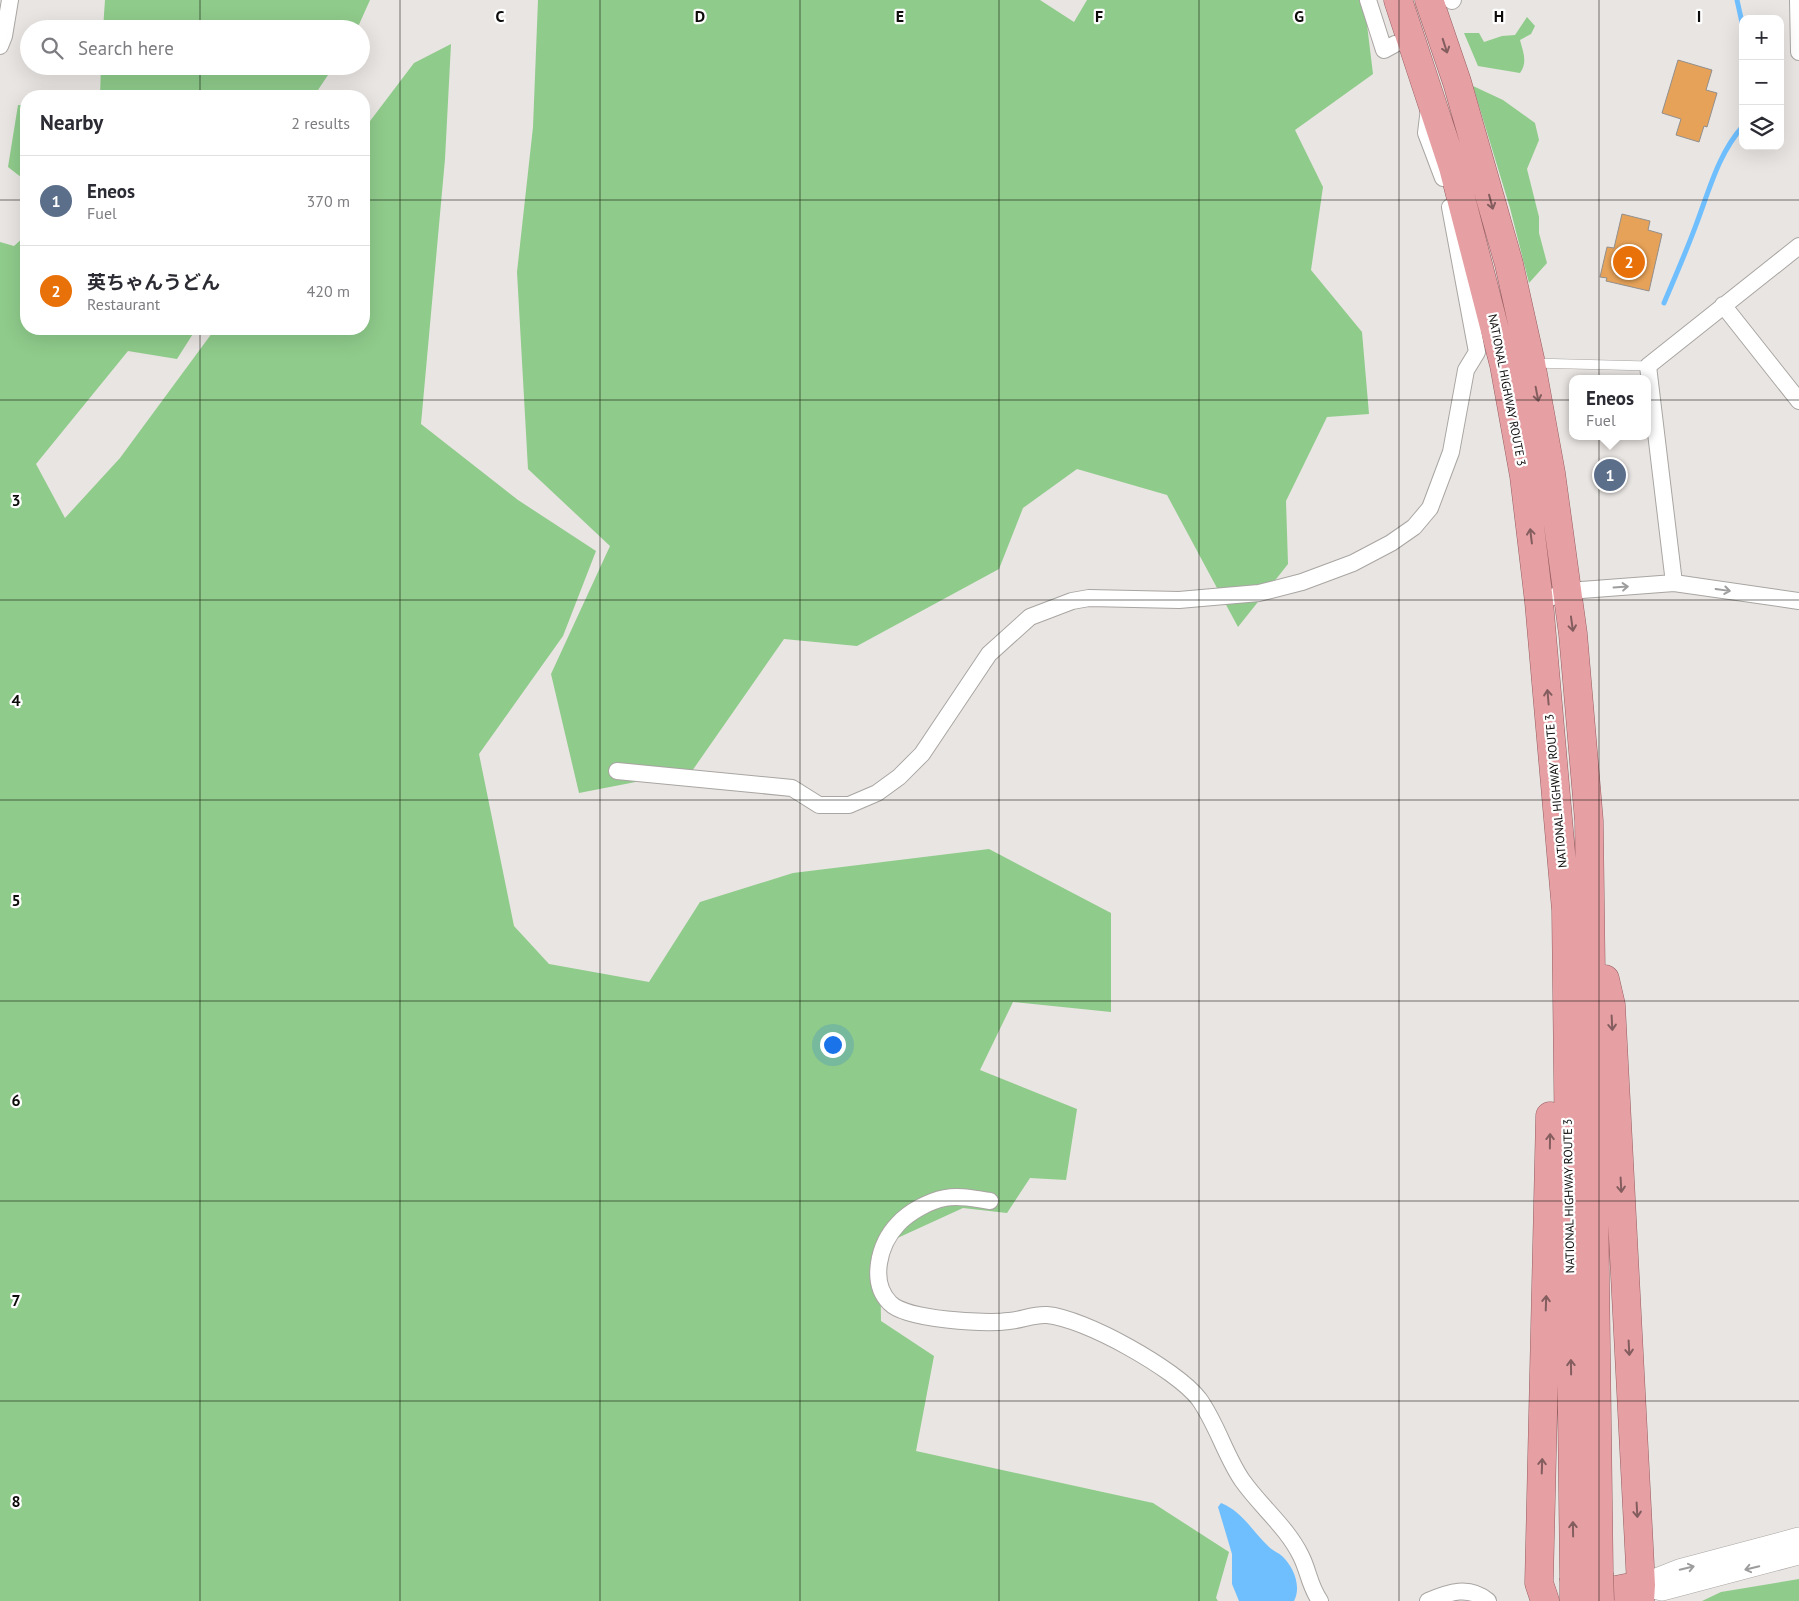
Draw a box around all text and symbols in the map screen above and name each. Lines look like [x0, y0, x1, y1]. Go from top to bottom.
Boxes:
text: C [496, 6, 505, 26]
text: D [695, 6, 705, 26]
text: E [896, 6, 904, 26]
text: F [1095, 6, 1103, 26]
text: G [1294, 6, 1304, 26]
text: H [1494, 6, 1504, 26]
text: I [1697, 6, 1701, 26]
map controls [1739, 15, 1784, 150]
button: + [1739, 15, 1784, 60]
search box [20, 20, 370, 75]
icon: search [38, 34, 66, 62]
text: Search here [78, 36, 174, 60]
one-way arrow [1441, 38, 1450, 53]
button: − [1739, 60, 1784, 105]
button: layers [1739, 105, 1784, 150]
text: Nearby [40, 109, 103, 136]
text: 2 results [291, 113, 350, 133]
text: Eneos [87, 179, 135, 203]
text: 1 [51, 191, 61, 211]
text: 370 m [307, 191, 350, 211]
one-way arrow [1487, 193, 1497, 209]
text: Fuel [87, 203, 117, 223]
pin: 2 [1613, 243, 1645, 281]
text: 英ちゃんうどん [87, 270, 220, 294]
text: 2 [51, 281, 61, 301]
text: 420 m [307, 281, 350, 301]
text: Restaurant [87, 294, 160, 314]
street label: NATIONAL HIGHWAY ROUTE 3 [1485, 313, 1530, 467]
popup [1569, 375, 1651, 440]
one-way arrow [1532, 386, 1542, 402]
text: Eneos [1586, 386, 1634, 410]
text: Fuel [1586, 410, 1616, 430]
pin: 1 [1594, 456, 1626, 494]
text: 3 [11, 490, 21, 510]
one-way arrow [1526, 528, 1536, 544]
one-way arrow [1612, 582, 1628, 591]
one-way arrow [1714, 585, 1730, 595]
one-way arrow [1567, 615, 1577, 631]
text: 4 [11, 690, 21, 710]
one-way arrow [1543, 690, 1552, 706]
street label: NATIONAL HIGHWAY ROUTE 3 [1541, 713, 1570, 869]
text: 5 [11, 890, 21, 910]
one-way arrow [1608, 1015, 1617, 1031]
your location [820, 1032, 846, 1058]
text: 6 [11, 1090, 21, 1110]
street label: NATIONAL HIGHWAY ROUTE 3 [1560, 1119, 1577, 1273]
one-way arrow [1545, 1133, 1555, 1150]
one-way arrow [1616, 1177, 1625, 1193]
text: 7 [11, 1290, 21, 1310]
one-way arrow [1541, 1296, 1551, 1312]
one-way arrow [1625, 1339, 1634, 1355]
one-way arrow [1566, 1359, 1576, 1375]
one-way arrow [1537, 1458, 1546, 1474]
text: 8 [11, 1491, 21, 1511]
one-way arrow [1633, 1502, 1642, 1518]
one-way arrow [1568, 1521, 1578, 1538]
one-way arrow [1678, 1563, 1694, 1572]
one-way arrow [1745, 1564, 1761, 1573]

